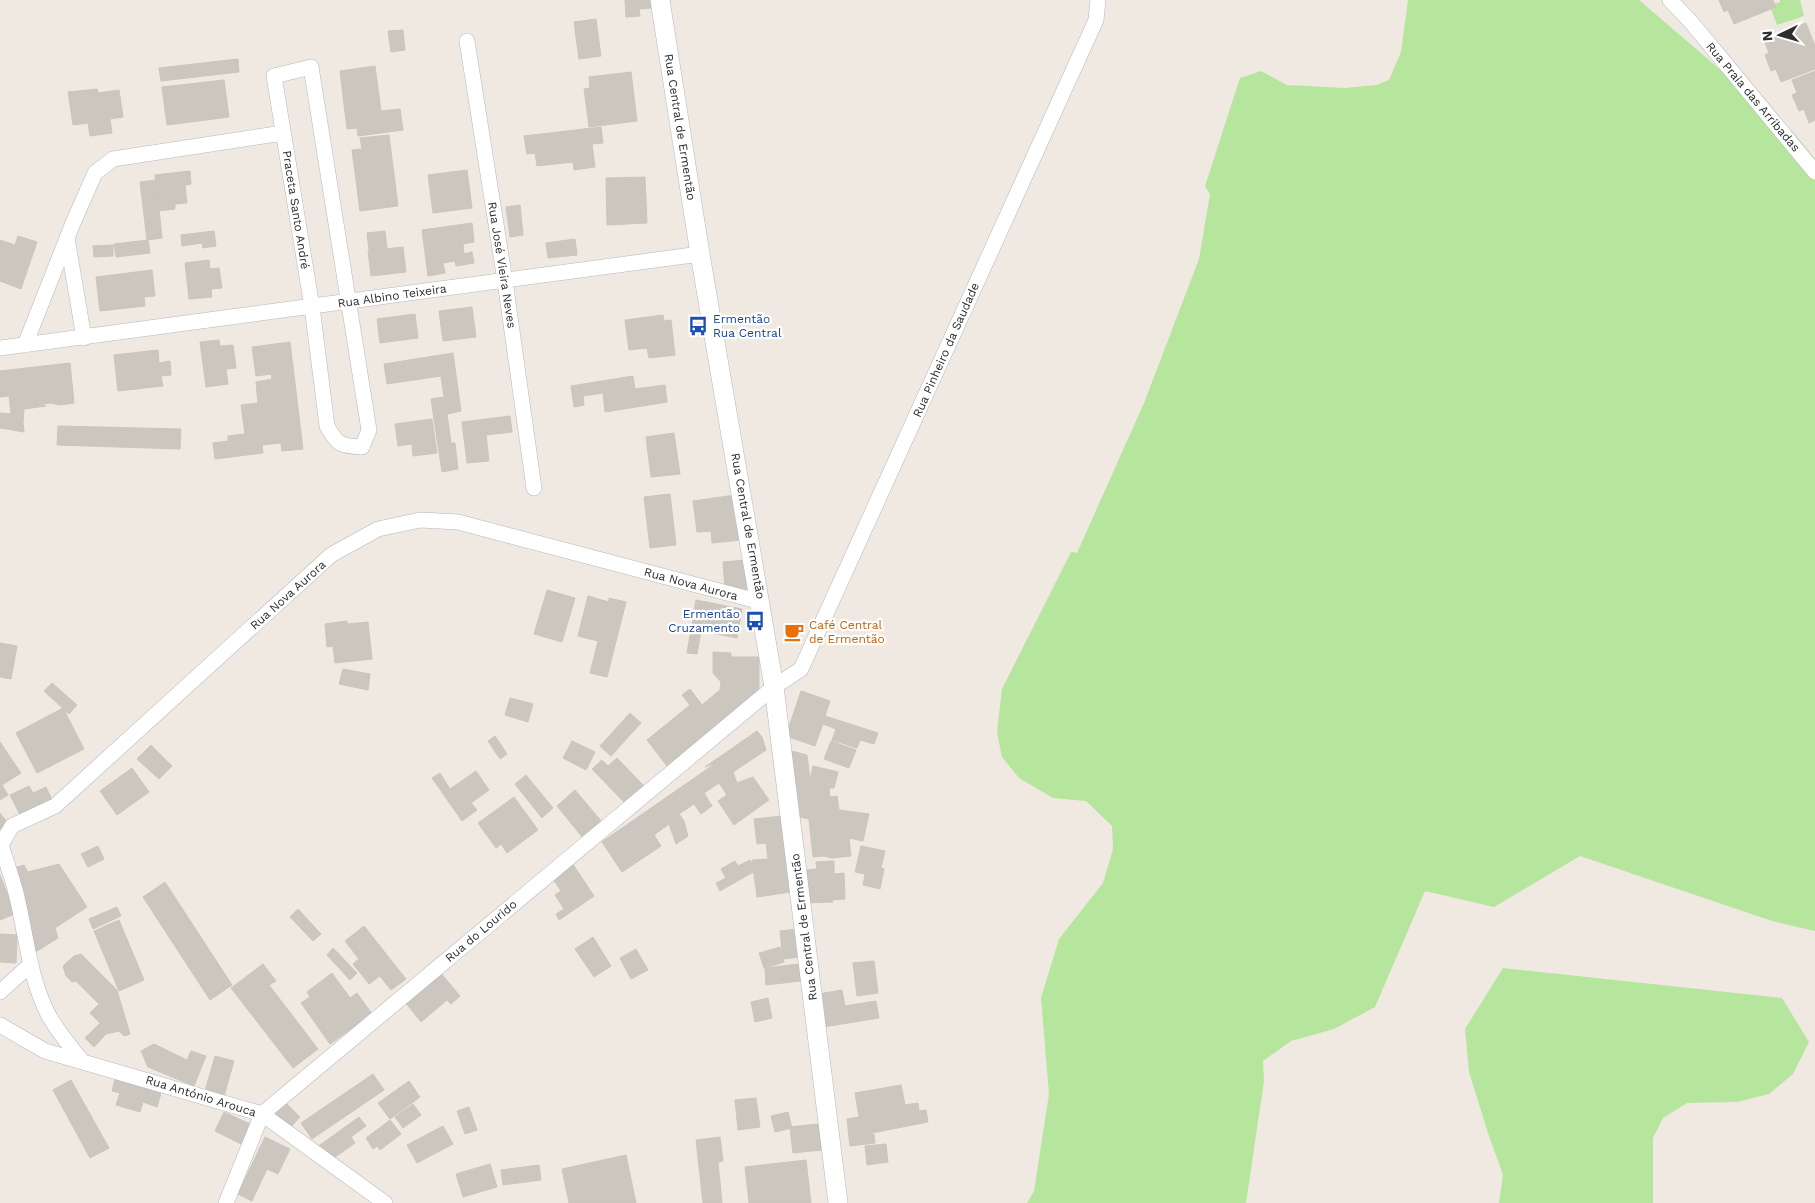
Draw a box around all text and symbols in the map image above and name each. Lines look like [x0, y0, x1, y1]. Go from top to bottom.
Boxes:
north arrow [1755, 10, 1805, 60]
text: N [1759, 30, 1775, 42]
street label: Rua Praia das Arribadas [1703, 39, 1803, 155]
street label: Rua Central de Ermentão [662, 53, 698, 201]
street label: Praceta Santo André [280, 150, 312, 270]
street label: Rua José Vieira Neves [485, 201, 519, 329]
street label: Rua Pinheiro da Saudade [910, 280, 982, 420]
street label: Rua Albino Teixeira [337, 281, 448, 311]
place label: Ermentão Rua Central [713, 312, 782, 340]
bus stop icon: Ermentão Rua Central [687, 315, 709, 337]
street label: Rua Central de Ermentão [728, 452, 768, 600]
street label: Rua Nova Aurora [247, 557, 329, 633]
street label: Rua Nova Aurora [643, 565, 740, 603]
place label: Ermentão Cruzamento [668, 607, 740, 635]
bus stop icon: Ermentão Cruzamento [744, 610, 766, 632]
place label: Café Central de Ermentão [809, 618, 885, 646]
cafe icon: Café Central de Ermentão [783, 621, 805, 643]
street label: Rua Central de Ermentão [788, 853, 820, 1001]
street label: Rua do Lourido [442, 897, 520, 965]
street label: Rua António Arouca [144, 1072, 258, 1120]

